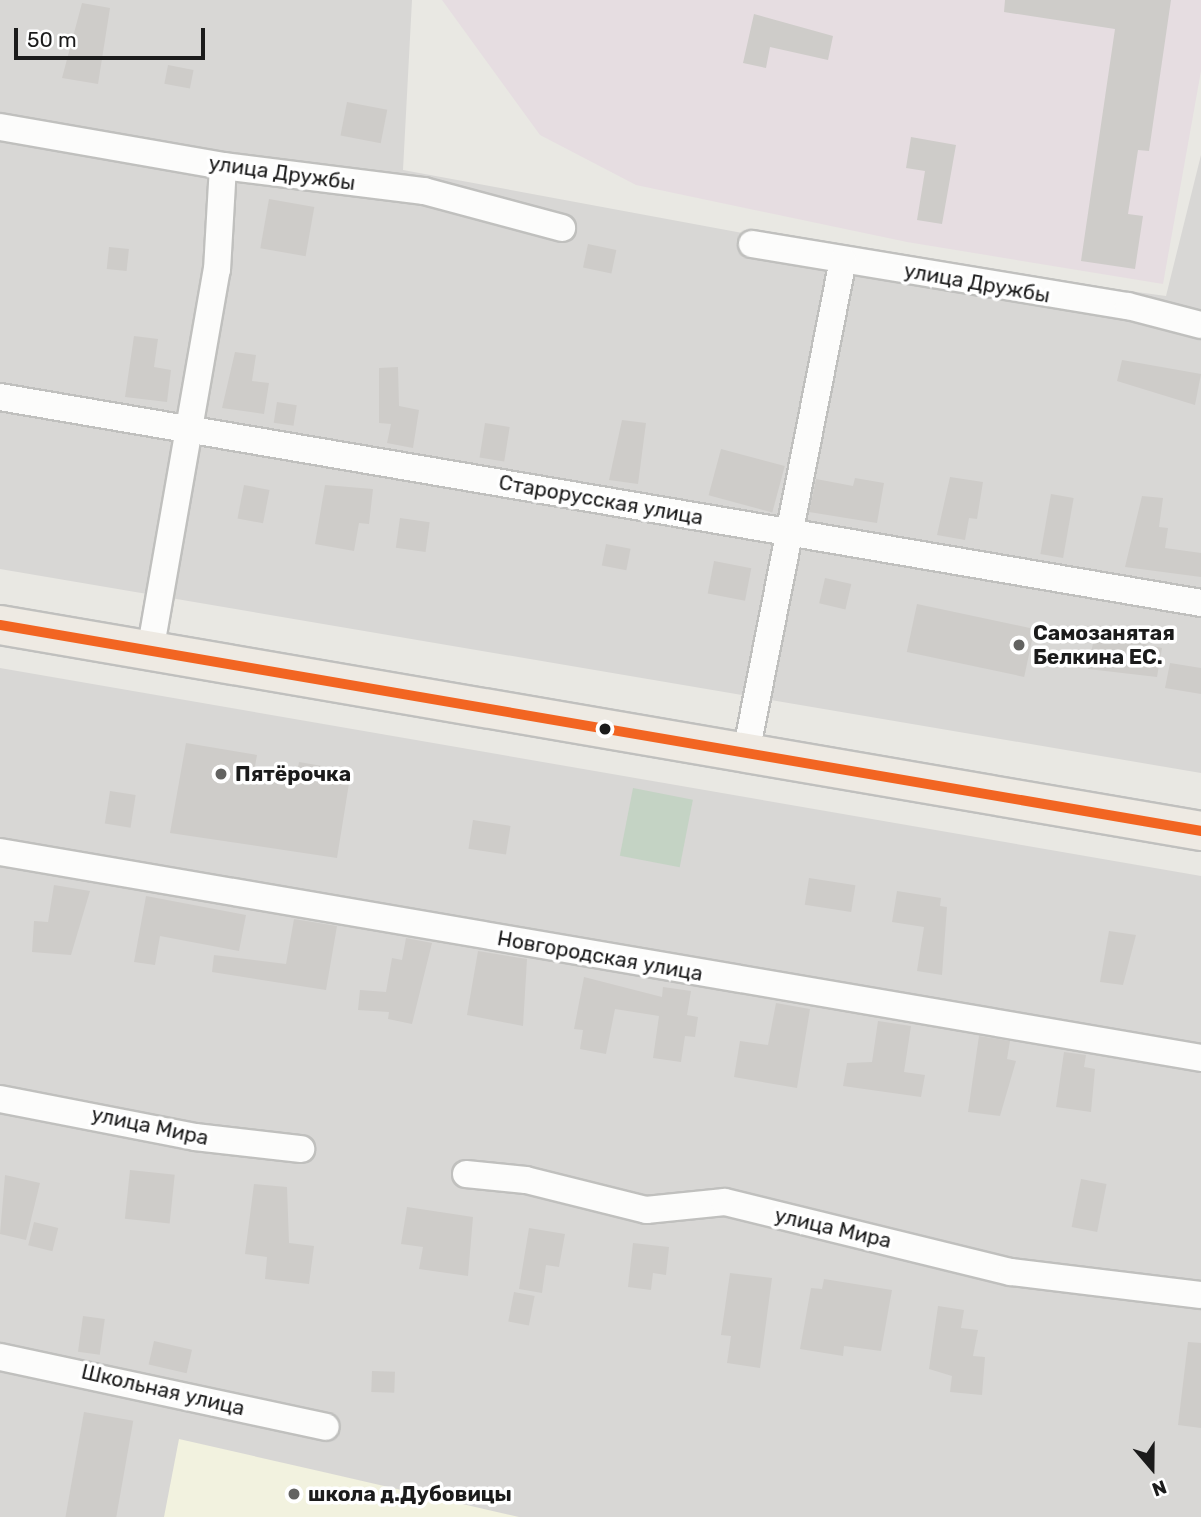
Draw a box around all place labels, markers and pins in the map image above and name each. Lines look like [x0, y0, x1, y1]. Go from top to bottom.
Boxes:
place label: Самозанятая Белкина ЕС. [1033, 620, 1175, 670]
marker: Самозанятая Белкина ЕС. [1011, 637, 1027, 653]
unlabelled marker [598, 722, 612, 736]
place label: Пятёрочка [235, 761, 351, 787]
marker: Пятёрочка [213, 766, 229, 782]
place label: школа д.Дубовицы [308, 1481, 512, 1507]
marker: школа д.Дубовицы [286, 1486, 302, 1502]

